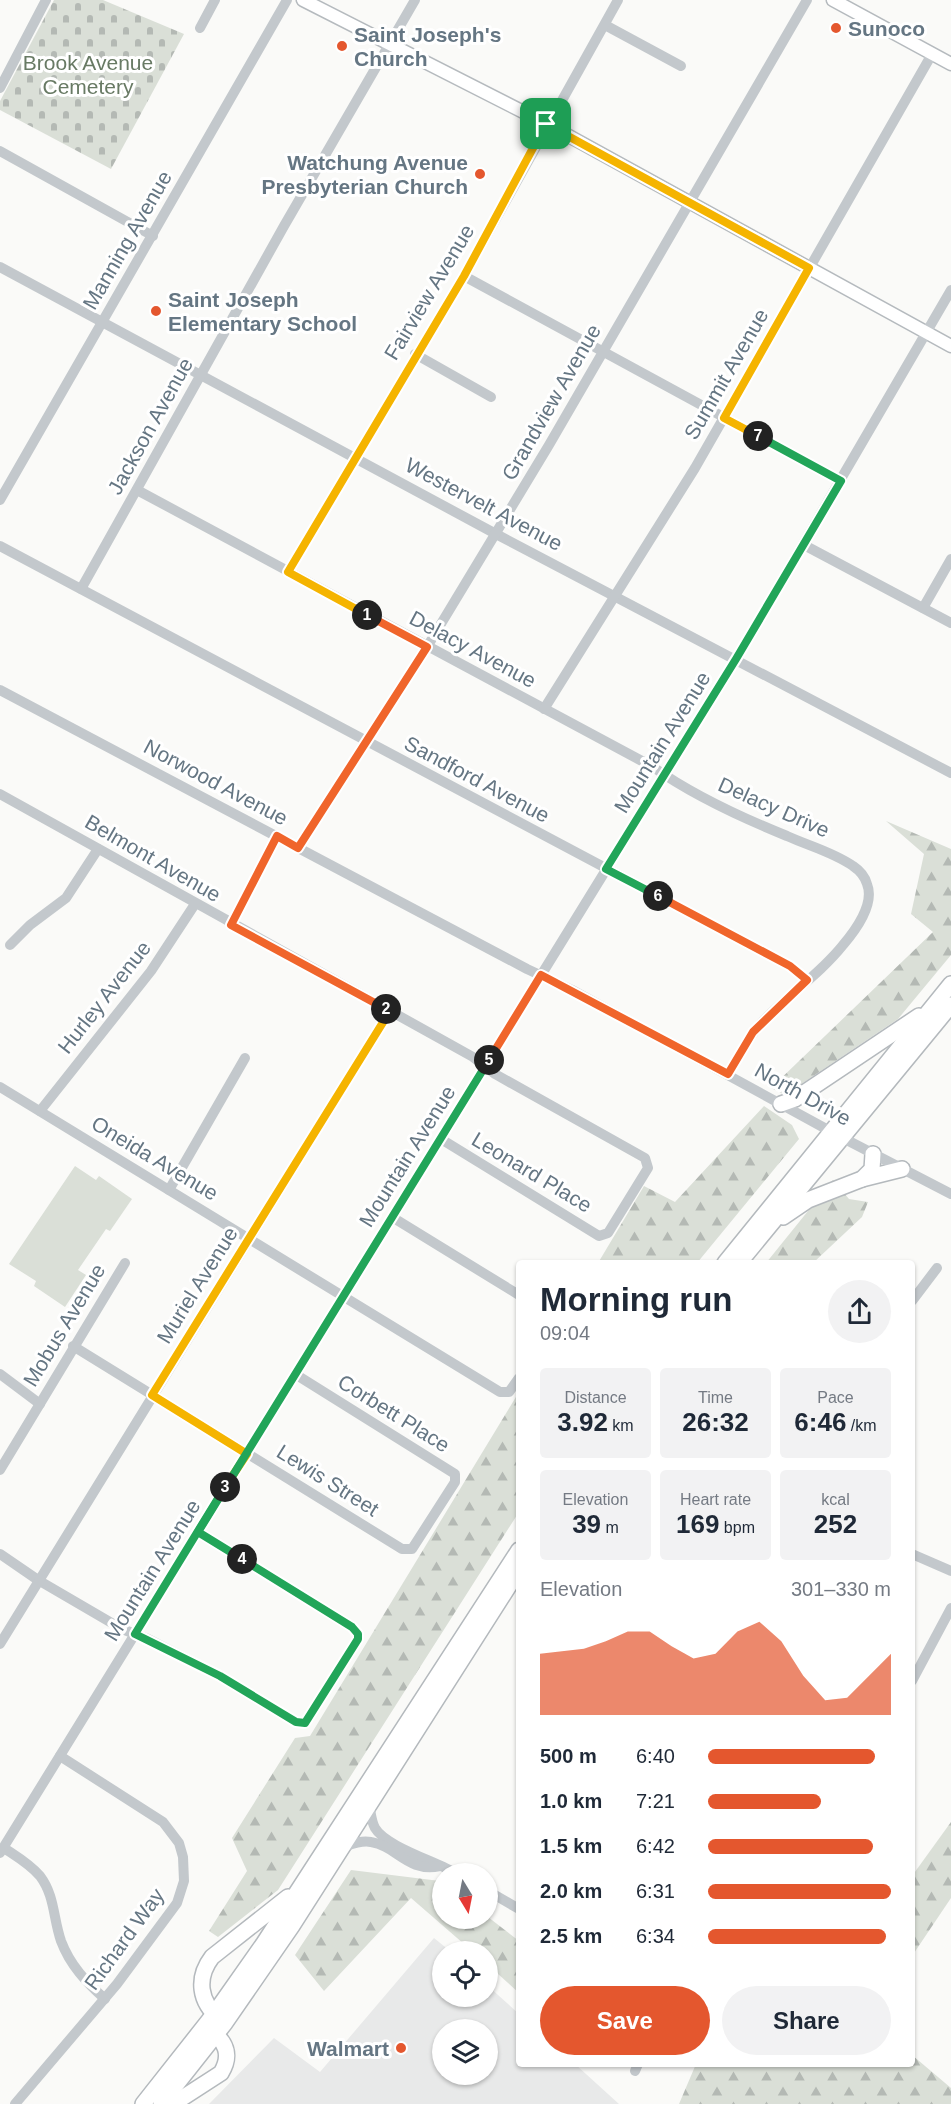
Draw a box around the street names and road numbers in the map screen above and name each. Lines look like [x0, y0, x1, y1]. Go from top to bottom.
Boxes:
street label: Manning Avenue [78, 167, 176, 313]
street label: Fairview Avenue [380, 220, 478, 364]
street label: Summit Avenue [679, 305, 773, 443]
street label: Grandview Avenue [497, 320, 605, 484]
street label: Jackson Avenue [103, 354, 197, 498]
street label: Westervelt Avenue [402, 453, 566, 555]
street label: Delacy Avenue [406, 606, 540, 692]
street label: Mountain Avenue [609, 667, 715, 817]
street label: Sandford Avenue [401, 731, 553, 827]
street label: Norwood Avenue [140, 734, 292, 830]
street label: Delacy Drive [715, 772, 833, 842]
street label: Belmont Avenue [81, 810, 225, 906]
street label: Hurley Avenue [53, 936, 155, 1058]
street label: North Drive [751, 1058, 855, 1130]
street label: Mountain Avenue [354, 1081, 460, 1231]
street label: Oneida Avenue [88, 1111, 222, 1205]
street label: Leonard Place [468, 1127, 596, 1217]
street label: Muriel Avenue [152, 1223, 242, 1347]
street label: Mobus Avenue [18, 1260, 110, 1390]
street label: Corbett Place [334, 1370, 454, 1456]
street label: Lewis Street [273, 1440, 383, 1520]
street label: Mountain Avenue [99, 1495, 205, 1645]
street label: Richard Way [80, 1884, 169, 1994]

